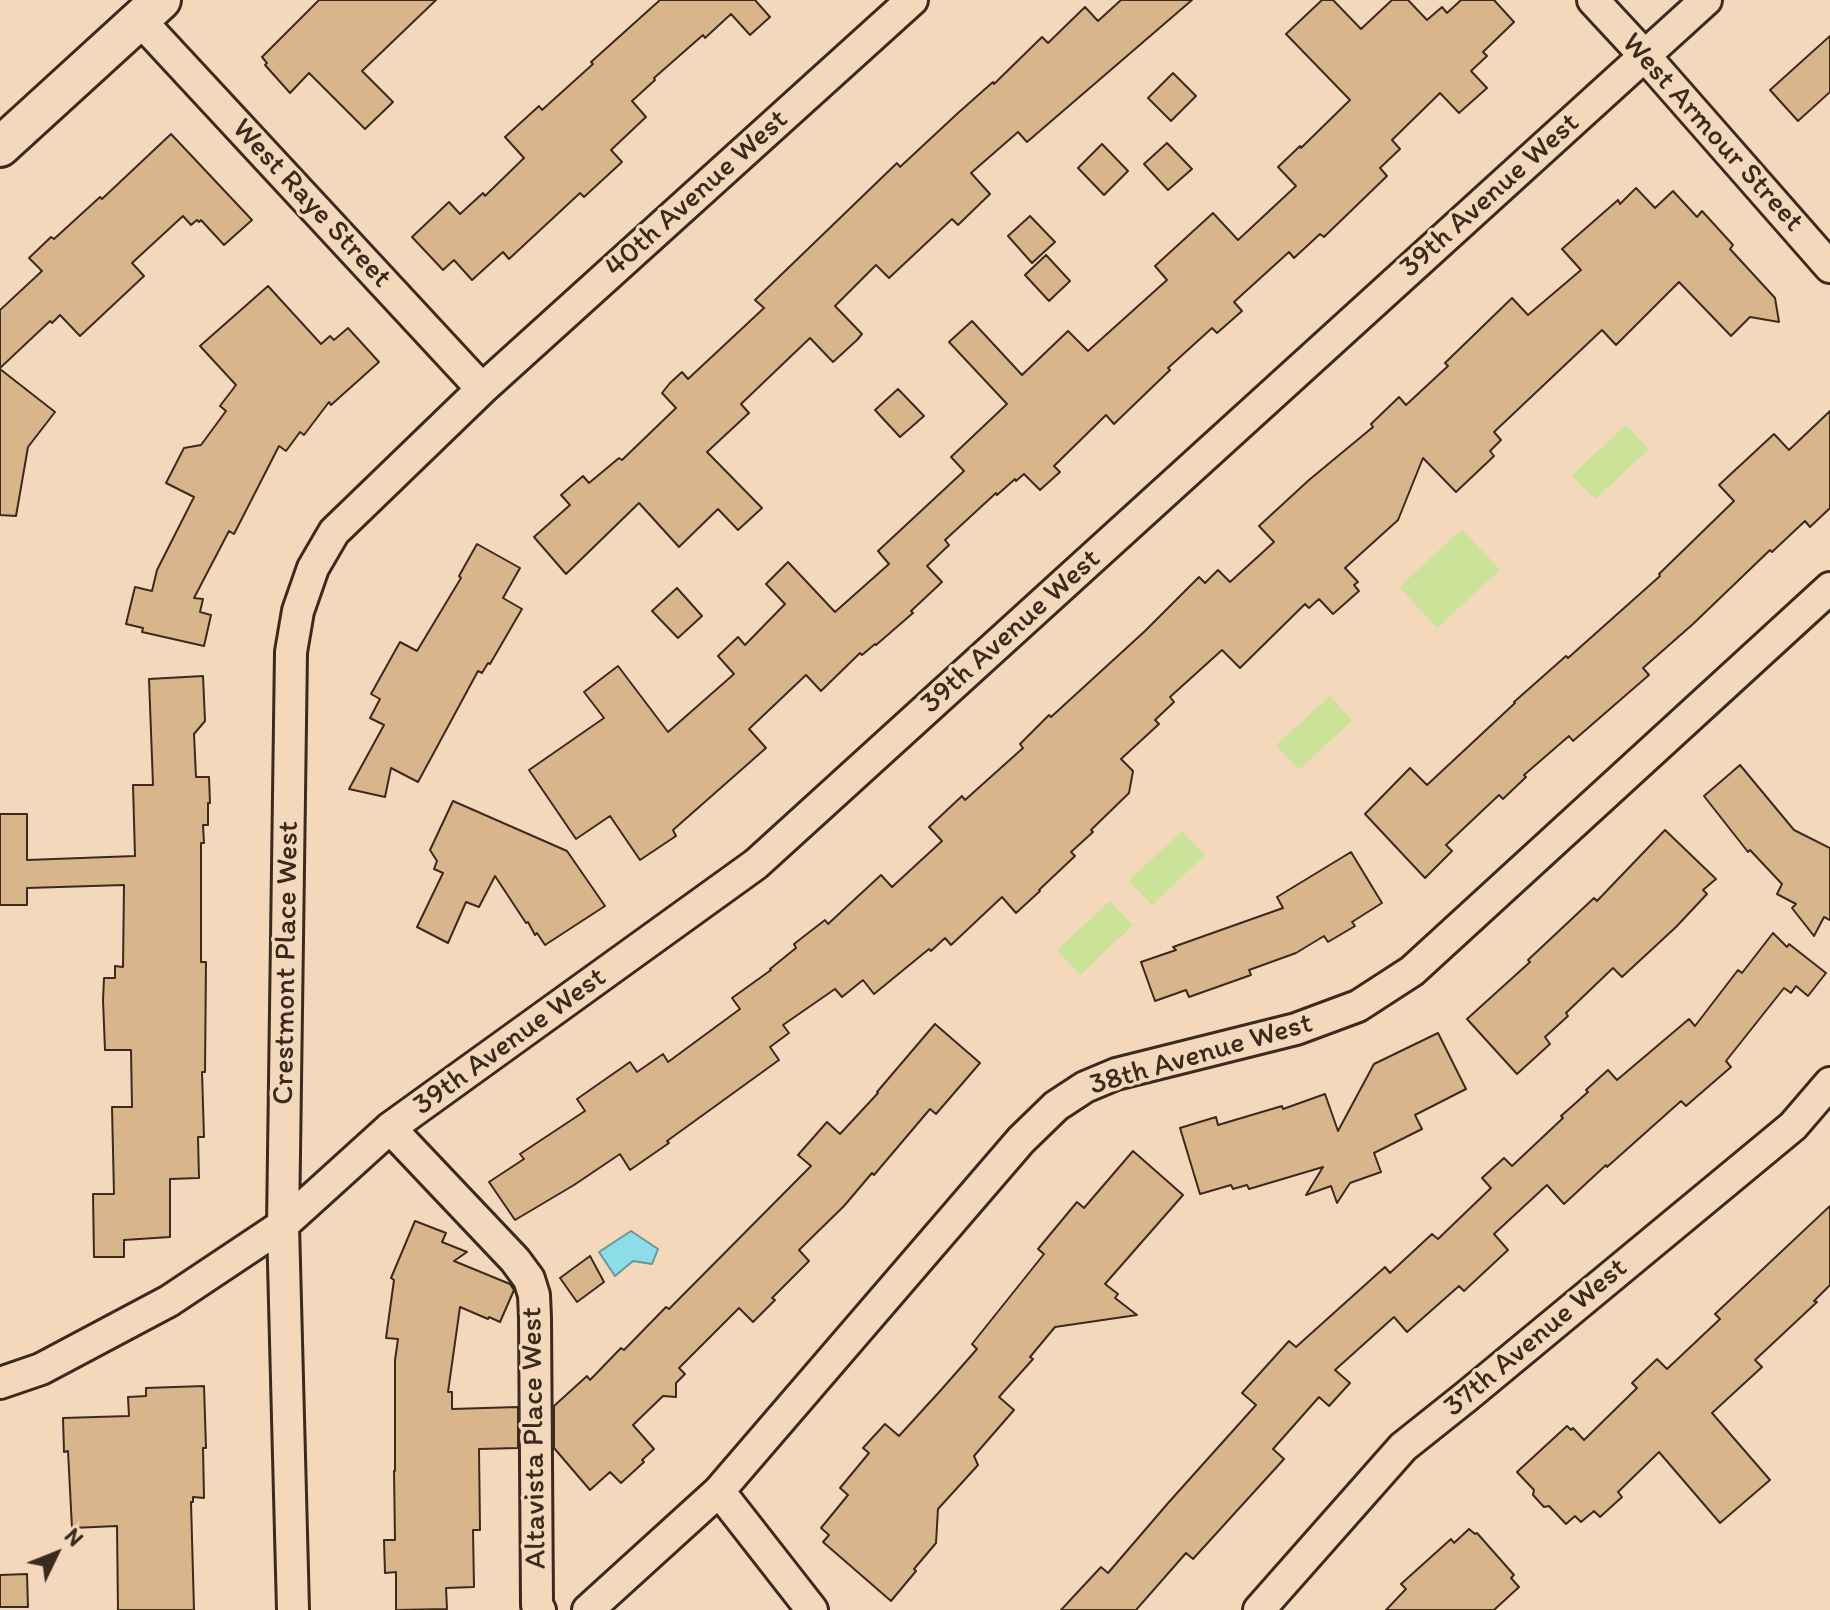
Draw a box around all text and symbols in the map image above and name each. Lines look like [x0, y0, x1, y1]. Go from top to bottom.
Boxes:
street label: West Armour Street [1613, 26, 1811, 240]
street label: 40th Avenue West [598, 102, 796, 286]
street label: 39th Avenue West [1393, 106, 1587, 286]
street label: West Raye Street [223, 112, 399, 296]
street label: 39th Avenue West [914, 542, 1108, 722]
street label: Crestmont Place West [267, 821, 307, 1105]
street label: 39th Avenue West [407, 960, 613, 1124]
street label: 38th Avenue West [1085, 1006, 1317, 1104]
street label: 37th Avenue West [1437, 1251, 1635, 1425]
street label: Altavista Place West [515, 1307, 555, 1569]
north arrow [16, 1514, 96, 1594]
text: N [59, 1523, 89, 1552]

